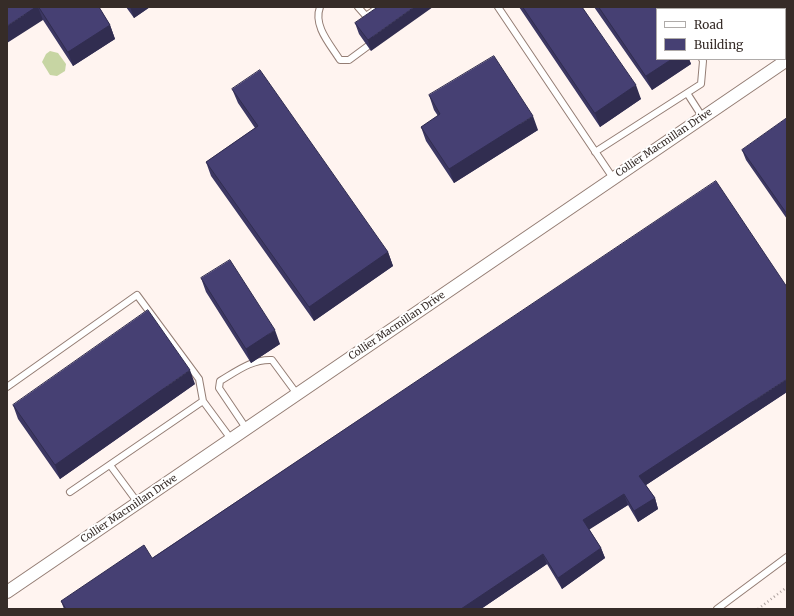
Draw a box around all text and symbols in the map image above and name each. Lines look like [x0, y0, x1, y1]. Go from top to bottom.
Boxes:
legend [656, 8, 786, 60]
text: Road [694, 17, 723, 32]
text: Building [694, 37, 743, 52]
street label: Collier Macmillan Drive [614, 106, 714, 180]
street label: Collier Macmillan Drive [347, 289, 447, 363]
street label: Collier Macmillan Drive [79, 472, 179, 546]

